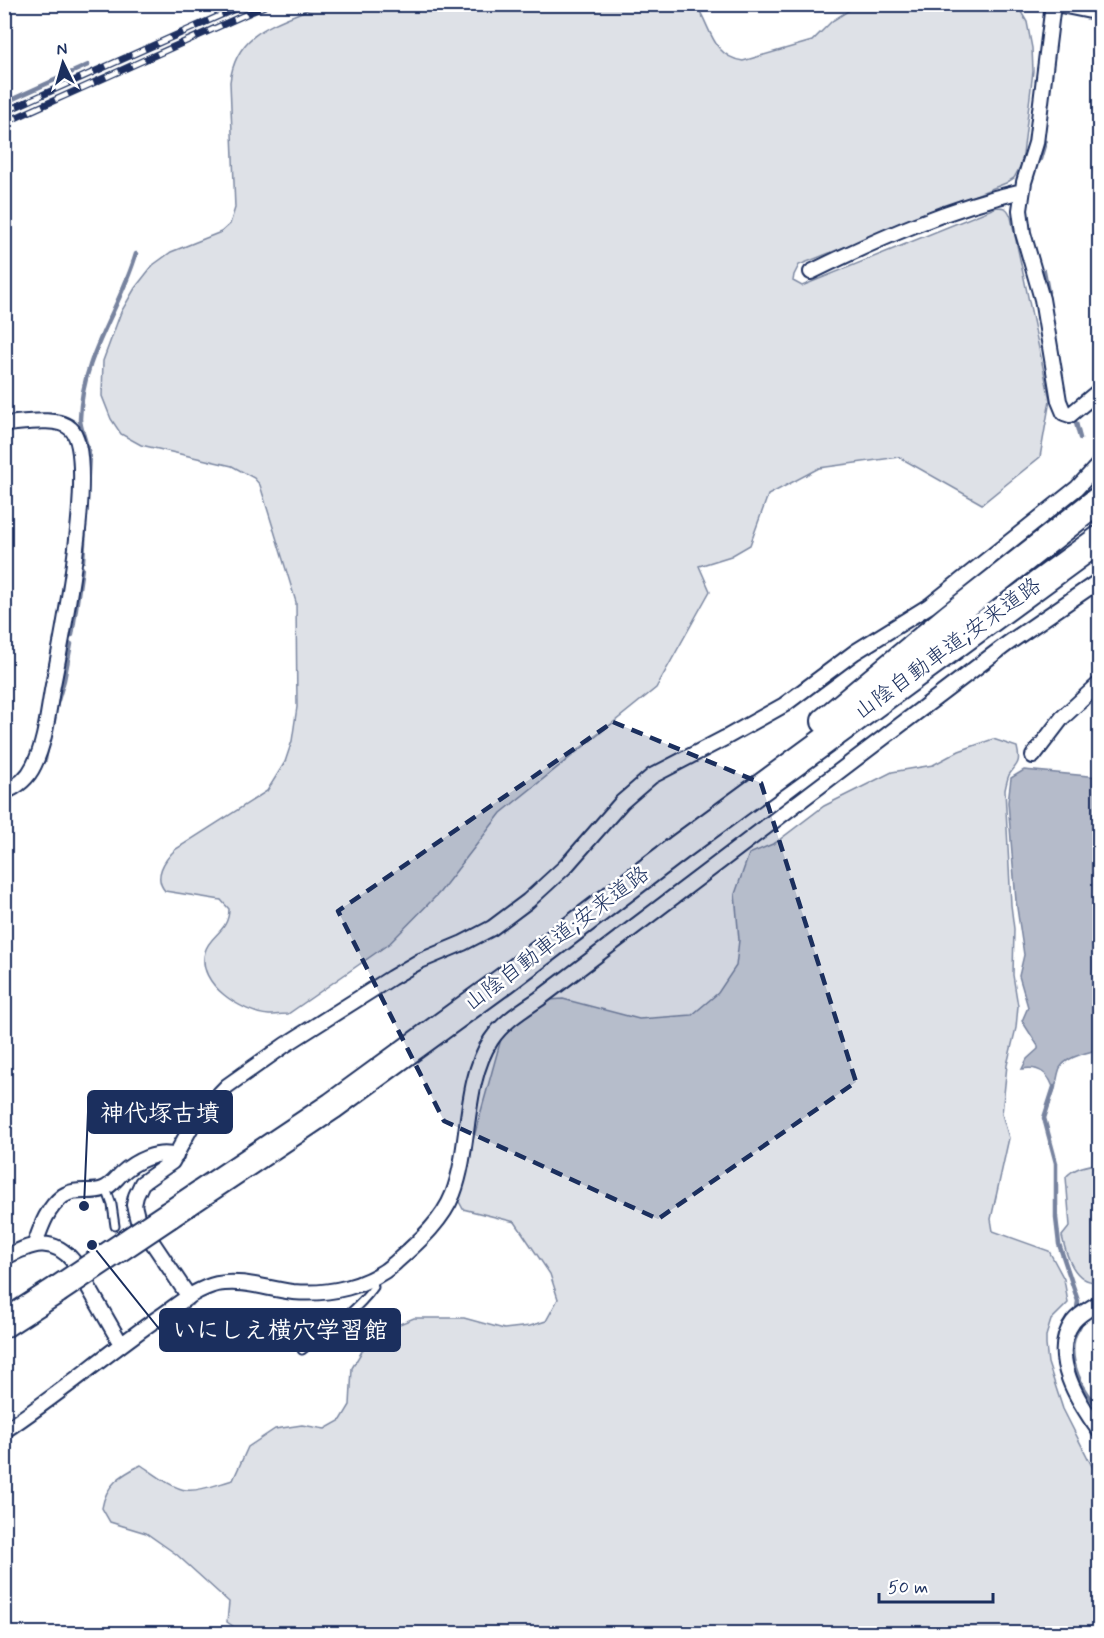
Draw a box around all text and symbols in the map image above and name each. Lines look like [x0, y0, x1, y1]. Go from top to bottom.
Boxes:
north arrow [33, 33, 93, 93]
text: N [56, 39, 68, 60]
street label: 山陰自動車道;安来道路 [849, 572, 1047, 726]
street label: 山陰自動車道;安来道路 [459, 860, 655, 1018]
callout: 神代塚古墳 [88, 1091, 232, 1133]
text: 神代塚古墳 [100, 1099, 220, 1130]
callout: いにしえ横穴学習館 [160, 1309, 400, 1351]
text: いにしえ横穴学習館 [172, 1316, 388, 1347]
scale bar [879, 1566, 993, 1604]
text: 50 m [888, 1576, 928, 1600]

